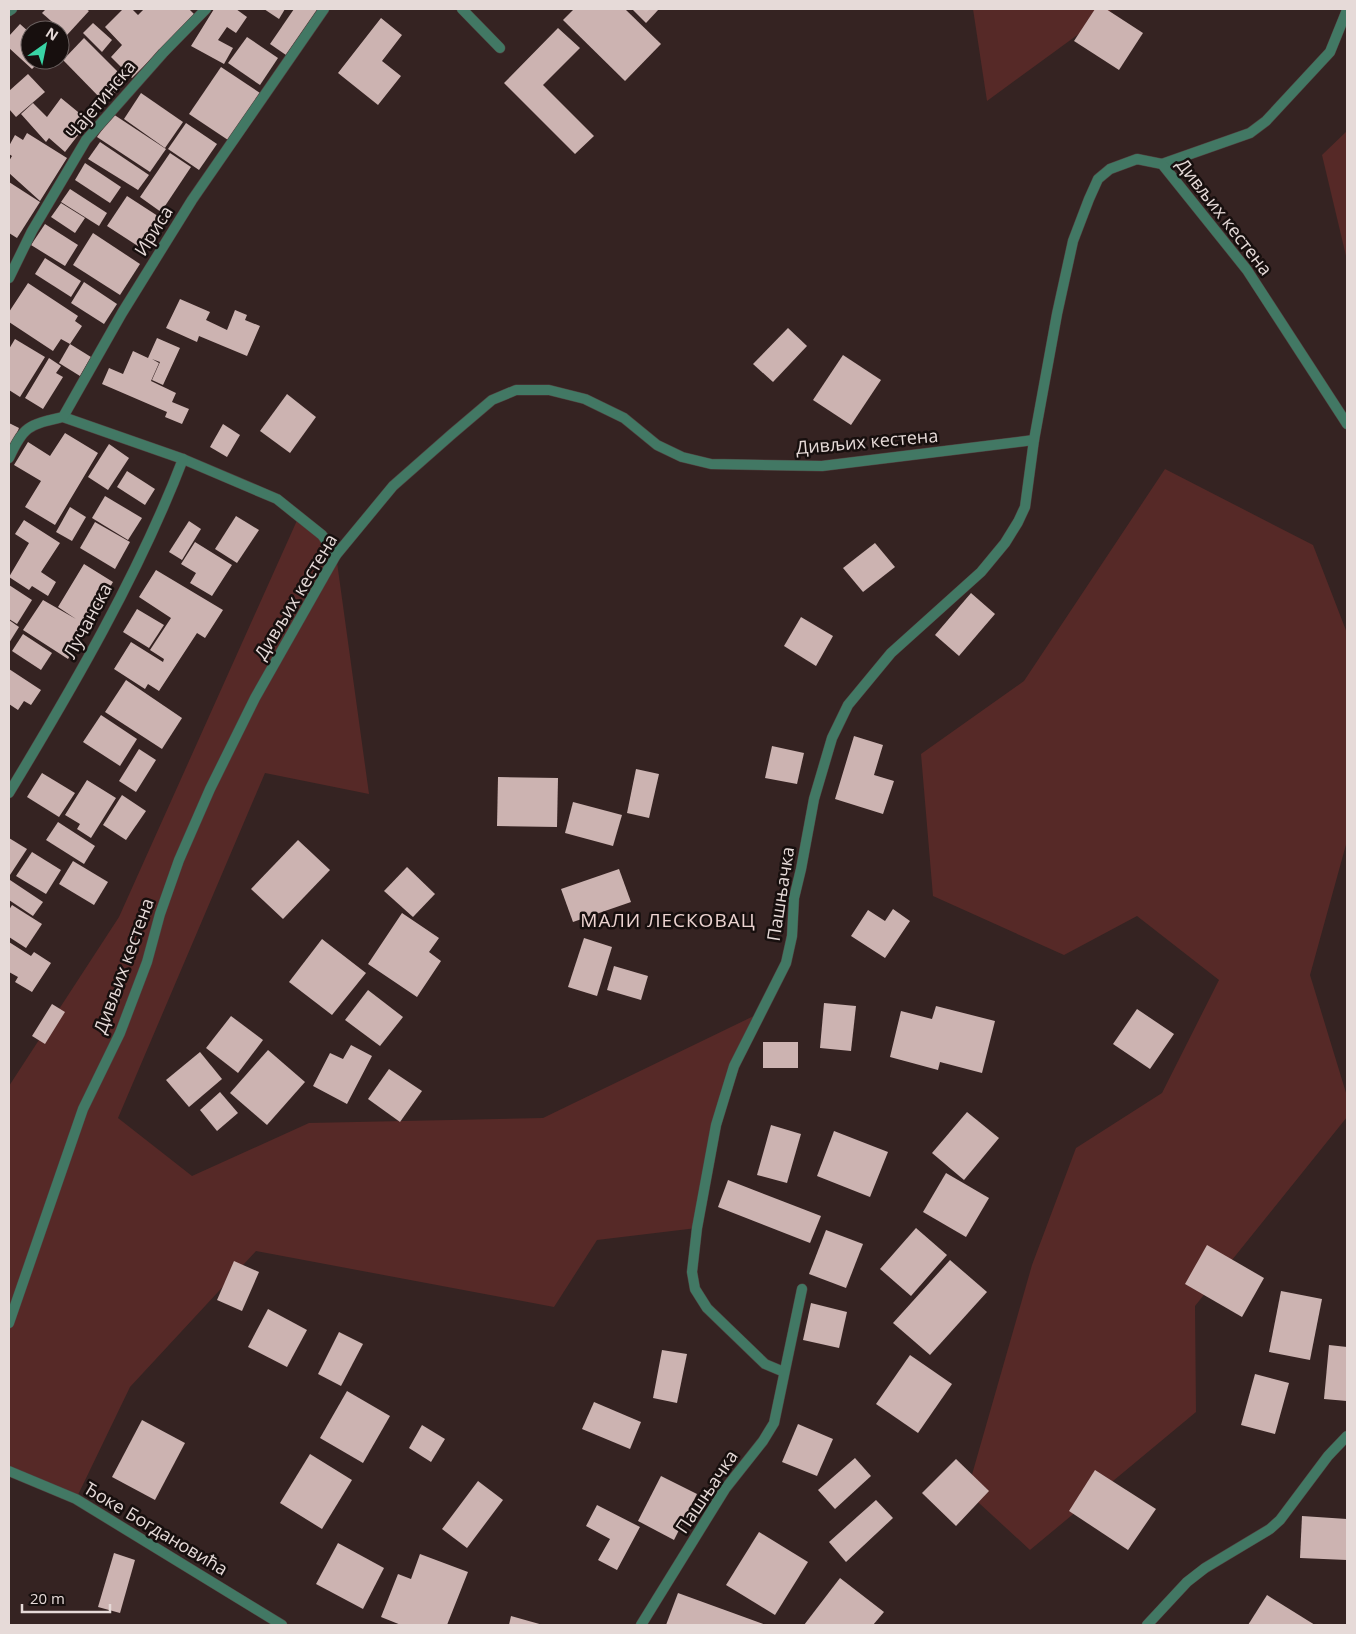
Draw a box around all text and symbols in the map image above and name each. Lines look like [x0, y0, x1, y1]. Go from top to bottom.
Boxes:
north arrow [20, 20, 70, 70]
text: N [42, 23, 62, 45]
street label: Чајетинска [60, 55, 140, 144]
street label: Дивљих кестена [1171, 153, 1278, 280]
street label: Ириса [128, 201, 178, 260]
street label: Дивљих кестена [795, 423, 939, 459]
street label: Дивљих кестена [248, 529, 342, 664]
street label: Лучанска [57, 579, 117, 662]
street label: Пашњачка [761, 845, 799, 943]
street label: Дивљих кестена [87, 894, 159, 1037]
district label: МАЛИ ЛЕСКОВАЦ [580, 907, 756, 933]
street label: Пашњачка [670, 1445, 743, 1538]
street label: Ђоке Богдановића [80, 1476, 233, 1580]
scale bar [22, 1582, 110, 1614]
text: 20 m [30, 1588, 65, 1608]

